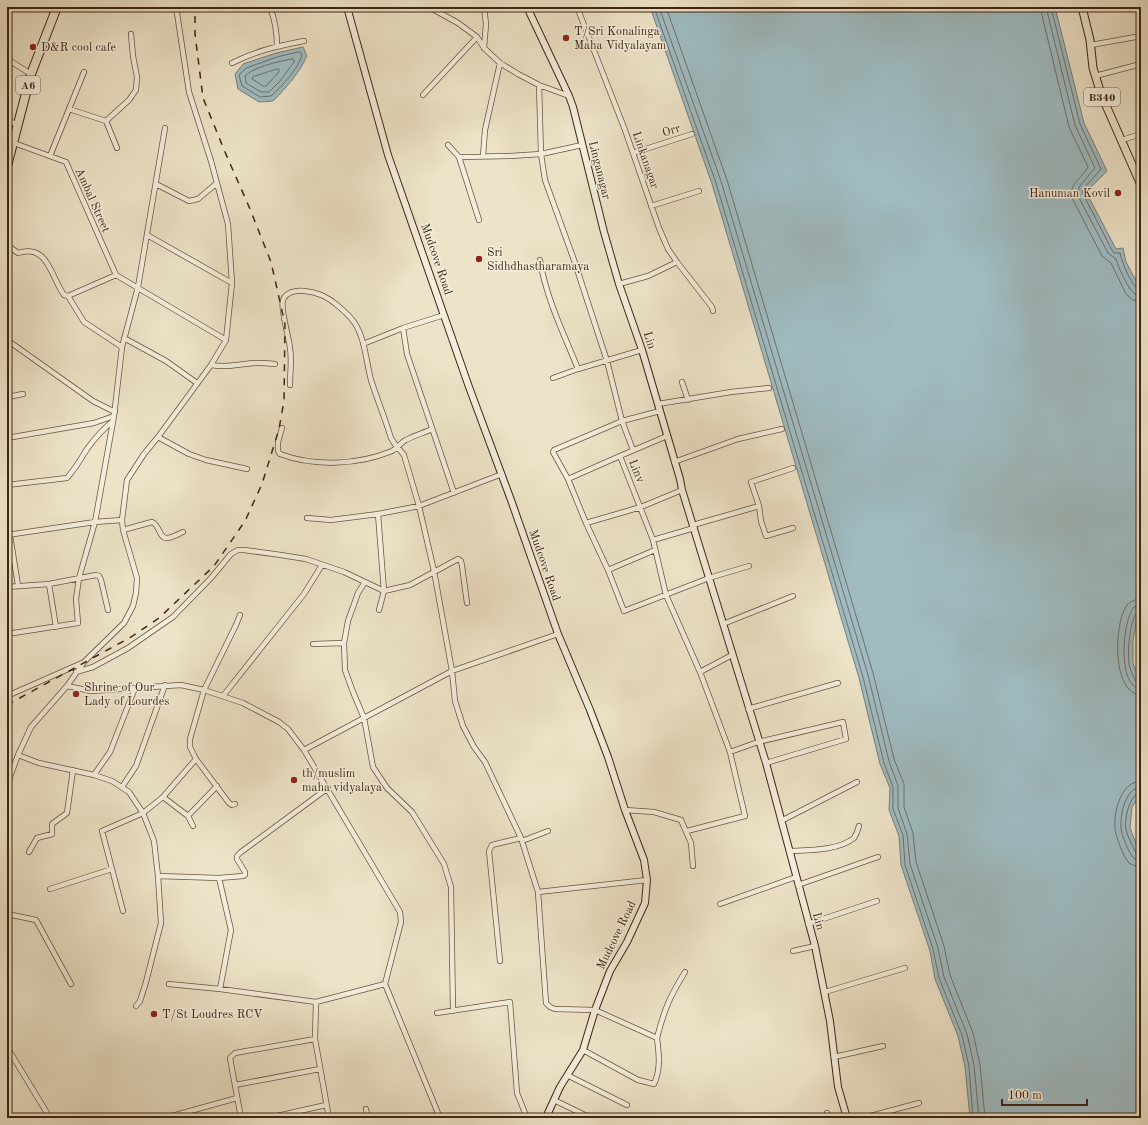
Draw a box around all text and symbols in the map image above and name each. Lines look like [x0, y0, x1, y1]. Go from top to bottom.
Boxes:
place label: T/Sri Konalinga Maha Vidyalayam [574, 26, 667, 52]
marker: T/Sri Konalinga Maha Vidyalayam [561, 33, 571, 43]
marker: D&R cool cafe [28, 42, 38, 52]
place label: D&R cool cafe [41, 42, 117, 54]
road number: A6 [16, 76, 40, 94]
road number: B340 [1084, 88, 1120, 106]
street label: Orr [661, 123, 682, 139]
street label: Linkanagar [630, 130, 660, 191]
street label: Linganagar [586, 140, 612, 201]
street label: Ambal Street [73, 166, 112, 234]
place label: Hanuman Kovil [1029, 188, 1110, 200]
marker: Hanuman Kovil [1113, 188, 1123, 198]
street label: Mudcove Road [418, 222, 454, 297]
place label: Sri Sidhdhastharamaya [487, 247, 589, 273]
marker: Sri Sidhdhastharamaya [474, 254, 484, 264]
street label: Lin [641, 330, 658, 351]
street label: Linv [626, 458, 646, 485]
street label: Mudcove Road [526, 528, 562, 603]
place label: Shrine of Our Lady of Lourdes [84, 682, 170, 708]
marker: Shrine of Our Lady of Lourdes [71, 689, 81, 699]
place label: th/muslim maha vidyalaya [302, 768, 382, 794]
marker: th/muslim maha vidyalaya [289, 775, 299, 785]
street label: Mudcove Road [595, 899, 639, 972]
street label: Lin [810, 911, 826, 932]
marker: T/St Loudres RCV [149, 1009, 159, 1019]
place label: T/St Loudres RCV [162, 1009, 263, 1021]
scale bar [1002, 1081, 1087, 1107]
text: 100 m [1008, 1090, 1042, 1102]

